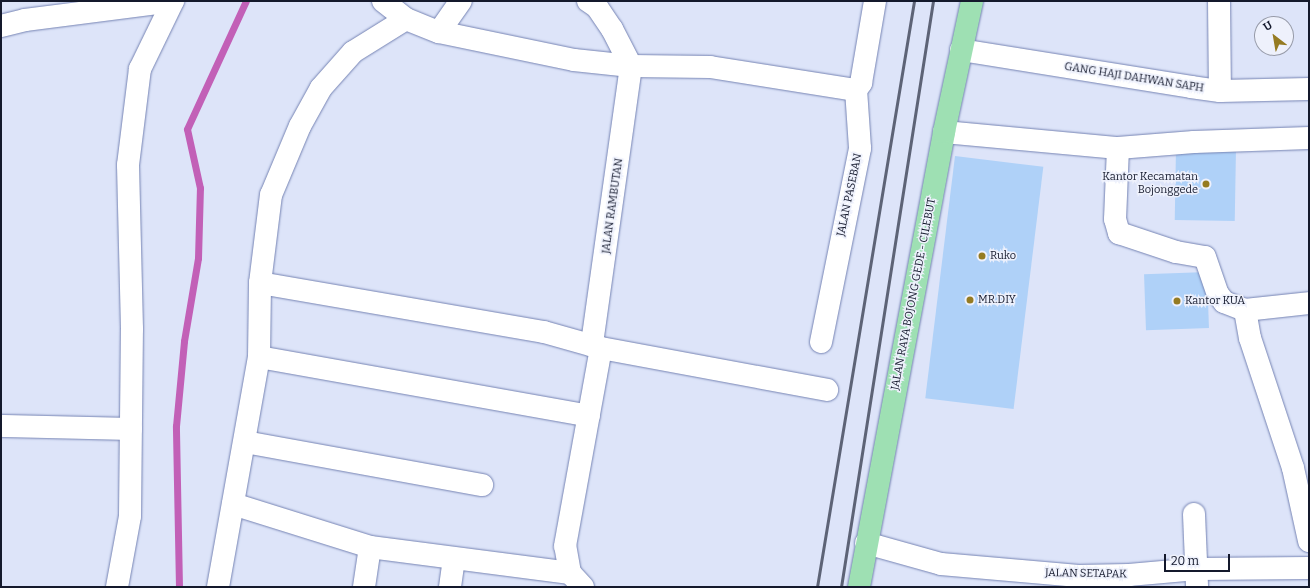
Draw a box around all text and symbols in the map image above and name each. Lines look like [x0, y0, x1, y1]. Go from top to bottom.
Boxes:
north arrow [1254, 16, 1294, 56]
text: U [1261, 18, 1275, 34]
street label: GANG HAJI DAHWAN SAPH [1063, 60, 1205, 96]
street label: JALAN PASEBAN [835, 152, 865, 238]
street label: JALAN RAMBUTAN [600, 157, 626, 255]
place label: Kantor Kecamatan Bojonggede [1102, 171, 1198, 197]
marker: Kantor Kecamatan Bojonggede [1201, 179, 1211, 189]
street label: JALAN RAYA BOJONG GEDE - CILEBUT [889, 197, 939, 391]
place label: Ruko [990, 249, 1016, 263]
marker: Ruko [977, 251, 987, 261]
place label: MR.DIY [978, 293, 1016, 307]
place label: Kantor KUA [1185, 294, 1245, 308]
marker: MR.DIY [965, 295, 975, 305]
marker: Kantor KUA [1172, 296, 1182, 306]
scale bar [1166, 546, 1232, 572]
text: 20 m [1171, 554, 1199, 568]
street label: JALAN SETAPAK [1045, 567, 1127, 581]

